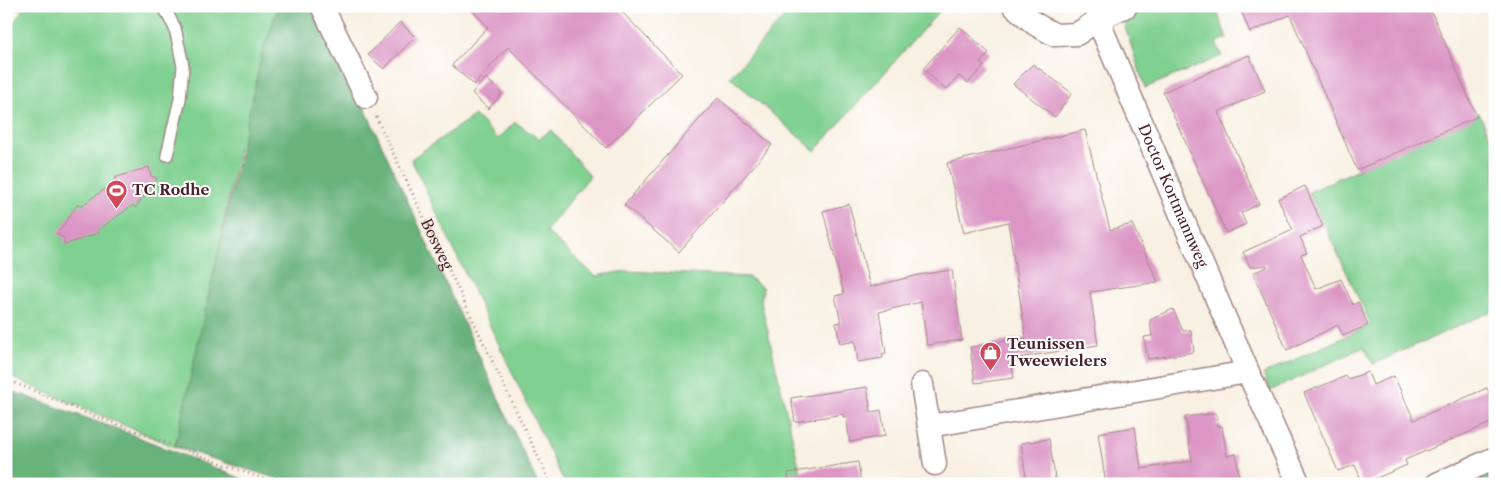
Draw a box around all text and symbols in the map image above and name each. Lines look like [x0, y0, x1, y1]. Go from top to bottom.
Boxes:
street label: Doctor Kortmannweg [1134, 121, 1212, 270]
sports icon: TC Rodhe [104, 178, 128, 209]
place label: TC Rodhe [132, 180, 210, 199]
street label: Bosweg [417, 215, 457, 273]
place label: Teunissen Tweewielers [1007, 334, 1107, 370]
shop icon: Teunissen Tweewielers [979, 341, 1003, 372]

